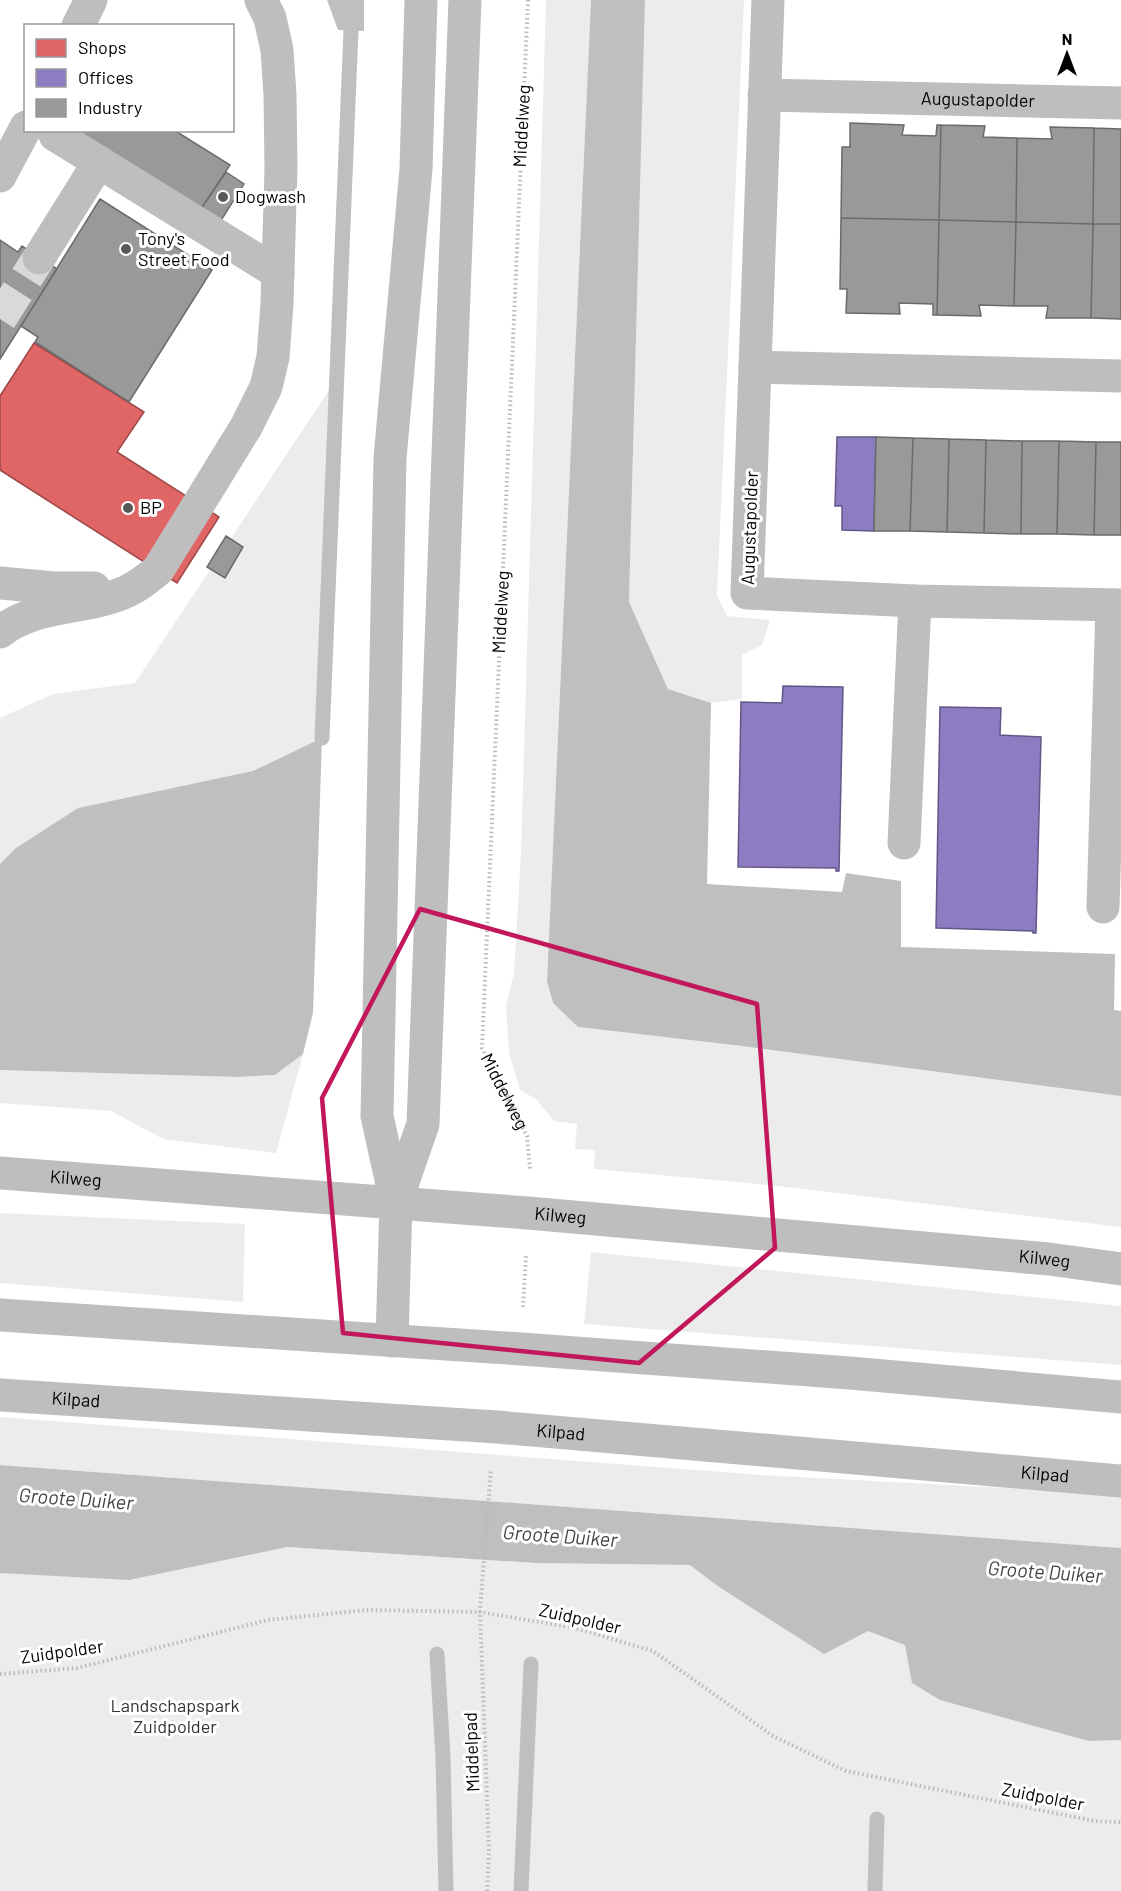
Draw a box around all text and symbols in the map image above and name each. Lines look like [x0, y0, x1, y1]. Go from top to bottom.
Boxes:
legend [24, 24, 234, 132]
north arrow [1037, 24, 1097, 84]
text: N [1062, 29, 1072, 48]
text: Shops [78, 36, 127, 58]
text: Offices [78, 66, 134, 88]
street label: Middelweg [508, 84, 534, 168]
street label: Augustapolder [921, 87, 1036, 111]
text: Industry [78, 96, 142, 118]
place label: Dogwash [235, 185, 306, 207]
marker: Dogwash [216, 190, 230, 204]
place label: Tony's Street Food [138, 227, 230, 270]
marker: Tony's Street Food [119, 242, 133, 256]
street label: Augustapolder [736, 470, 762, 585]
place label: BP [140, 496, 162, 518]
marker: BP [121, 501, 135, 515]
street label: Middelweg [487, 570, 513, 654]
street label: Middelweg [477, 1049, 534, 1133]
street label: Kilweg [49, 1165, 102, 1191]
street label: Kilweg [534, 1202, 587, 1228]
street label: Kilweg [1018, 1244, 1072, 1272]
street label: Kilpad [51, 1386, 101, 1411]
street label: Kilpad [536, 1418, 586, 1445]
street label: Kilpad [1020, 1460, 1070, 1486]
water label: Groote Duiker [18, 1482, 135, 1514]
water label: Groote Duiker [502, 1519, 619, 1551]
water label: Groote Duiker [987, 1555, 1104, 1587]
street label: Zuidpolder [537, 1598, 624, 1638]
street label: Zuidpolder [19, 1634, 105, 1668]
park label: Landschapspark Zuidpolder [110, 1694, 240, 1737]
street label: Middelpad [459, 1712, 483, 1792]
street label: Zuidpolder [1000, 1777, 1087, 1815]

